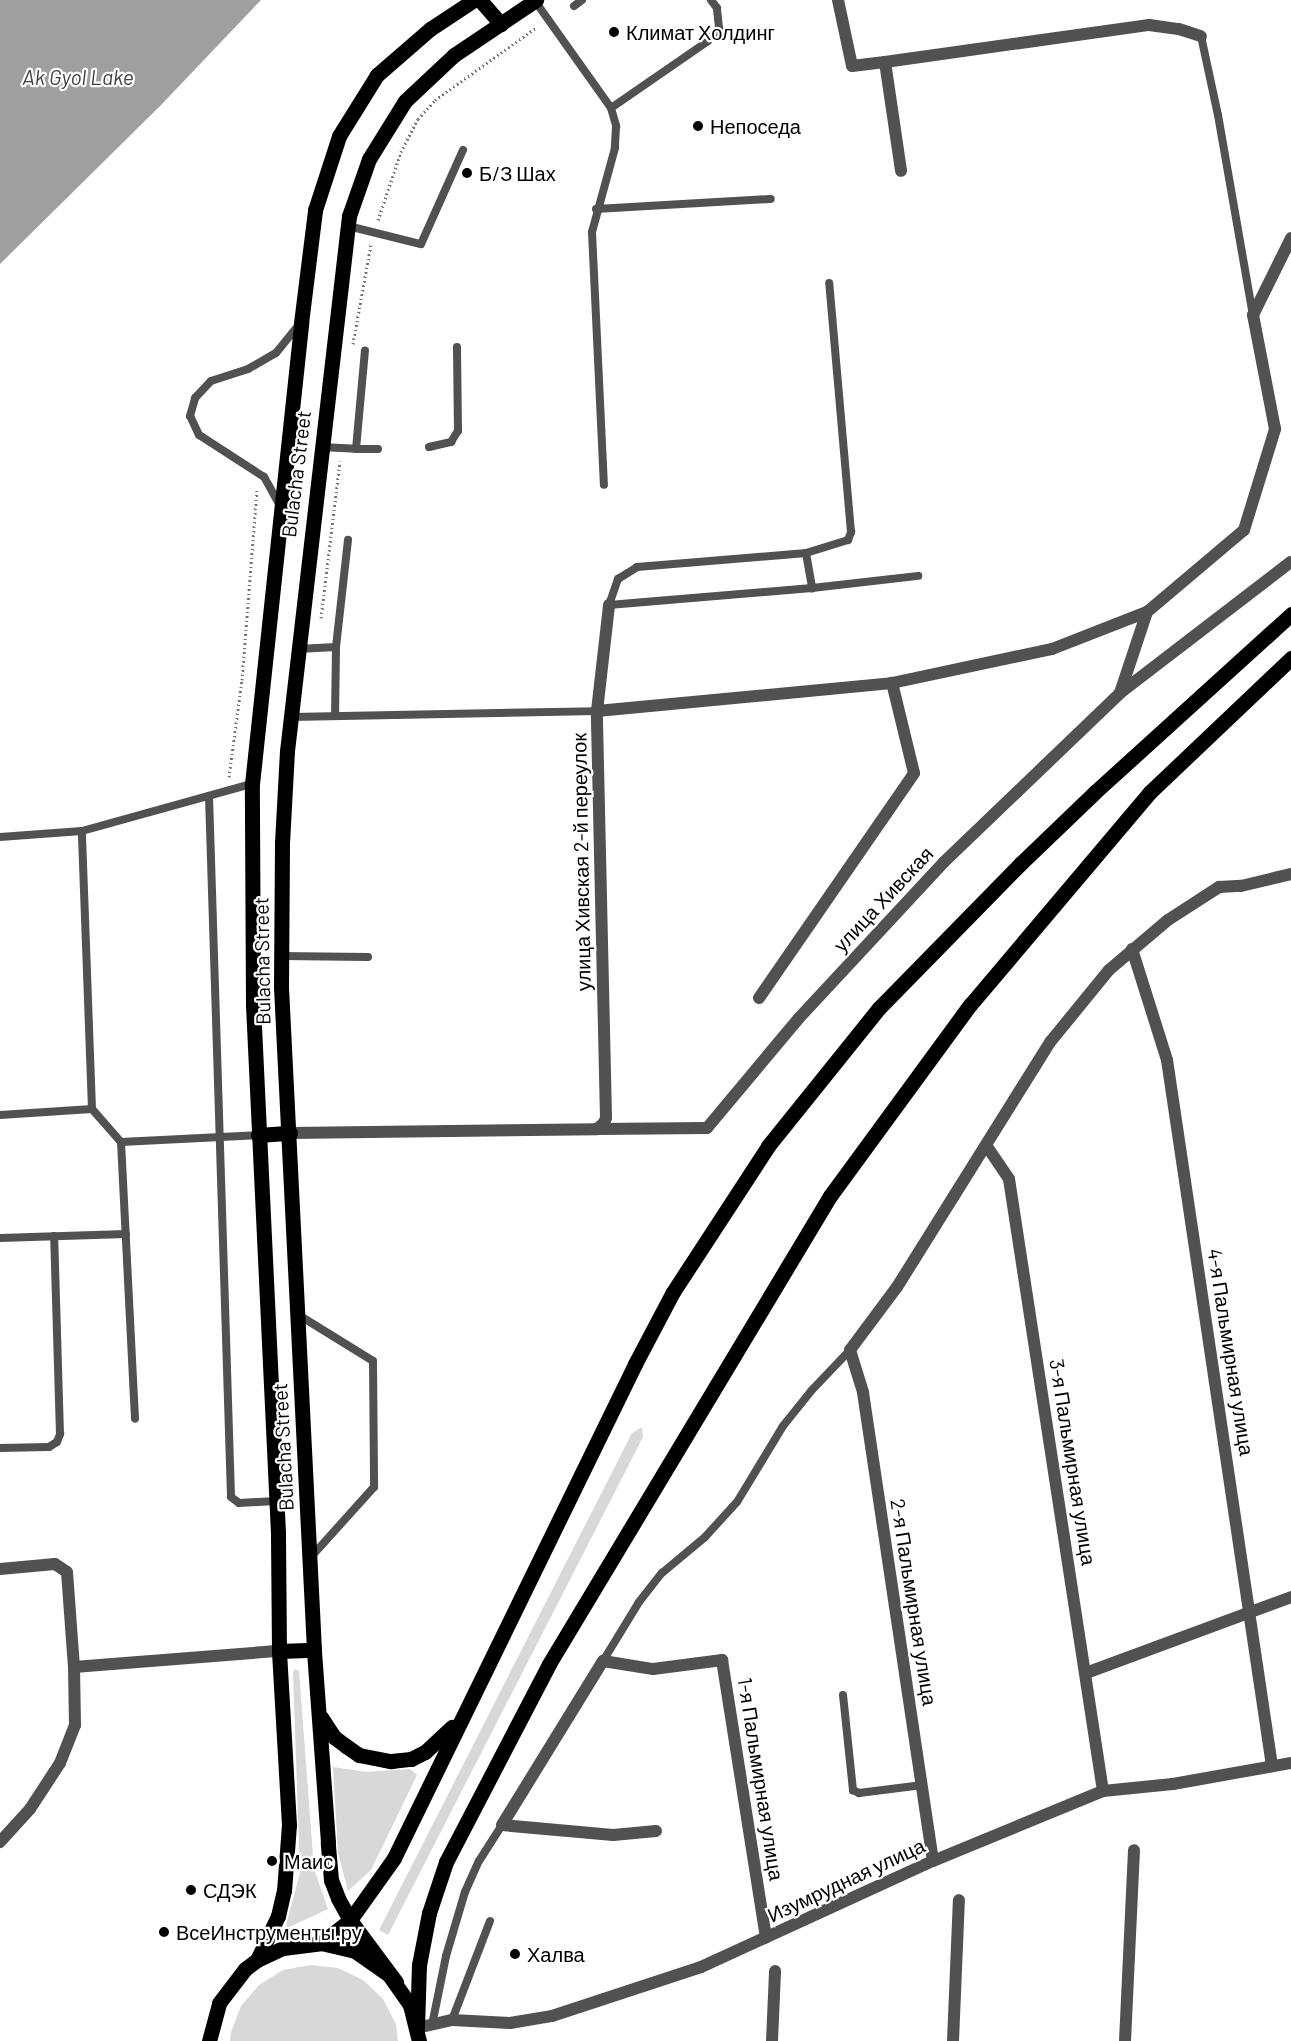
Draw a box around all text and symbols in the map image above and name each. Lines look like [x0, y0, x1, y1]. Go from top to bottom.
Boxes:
place label: Климат Холдинг [626, 20, 775, 44]
marker: Климат Холдинг [607, 25, 621, 39]
water label: Ak Gyol Lake [22, 64, 134, 90]
place label: Непоседа [710, 114, 801, 138]
marker: Непоседа [691, 119, 705, 133]
place label: Б/З Шах [479, 161, 556, 185]
marker: Б/З Шах [460, 166, 474, 180]
street label: Bulacha Street [276, 409, 316, 539]
street label: улица Хивская 2-й переулок [567, 733, 595, 991]
street label: улица Хивская [828, 841, 938, 957]
street label: Bulacha Street [249, 897, 275, 1025]
street label: 4-я Пальмирная улица [1203, 1247, 1259, 1457]
street label: 3-я Пальмирная улица [1045, 1357, 1101, 1567]
street label: Bulacha Street [268, 1383, 298, 1511]
street label: 2-я Пальмирная улица [886, 1497, 942, 1707]
street label: 1-я Пальмирная улица [733, 1676, 789, 1882]
street label: Изумрудная улица [764, 1833, 928, 1927]
place label: Маис [284, 1849, 333, 1873]
marker: Маис [265, 1854, 279, 1868]
place label: СДЭК [203, 1878, 257, 1902]
marker: СДЭК [184, 1883, 198, 1897]
place label: ВсеИнструменты.ру [176, 1920, 362, 1944]
marker: ВсеИнструменты.ру [157, 1925, 171, 1939]
place label: Халва [527, 1942, 585, 1966]
marker: Халва [508, 1947, 522, 1961]

